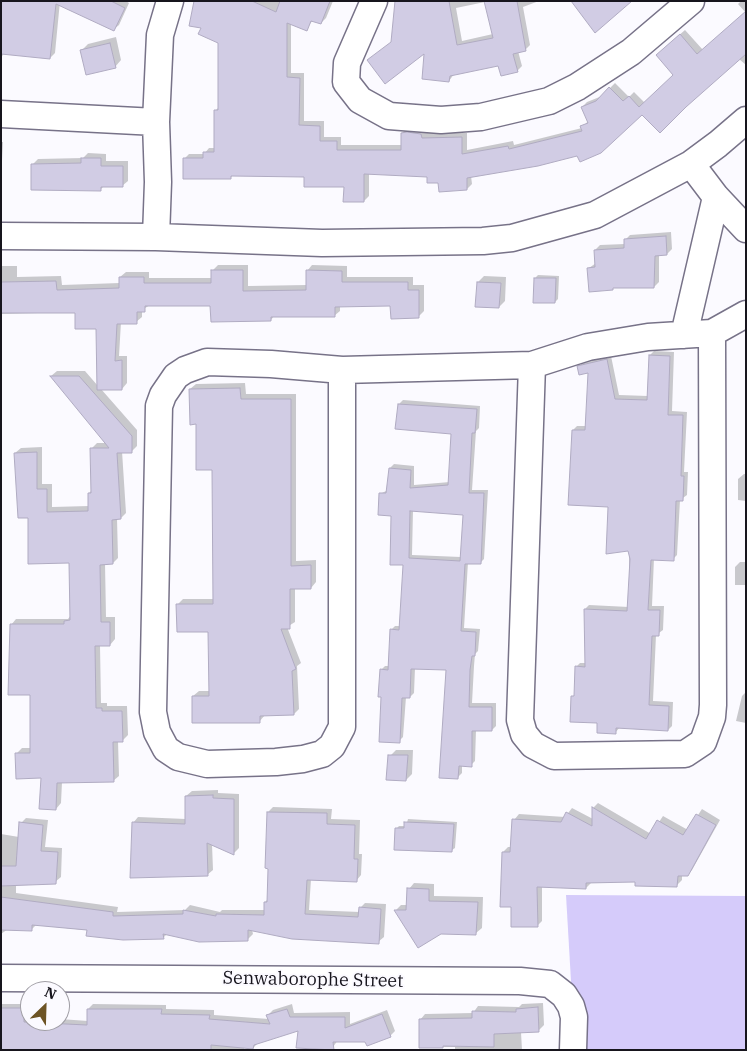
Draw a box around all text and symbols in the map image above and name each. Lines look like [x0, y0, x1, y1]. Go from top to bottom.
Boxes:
street label: Senwaborophe Street [222, 968, 404, 992]
north arrow [20, 981, 70, 1031]
text: N [42, 983, 59, 1004]

